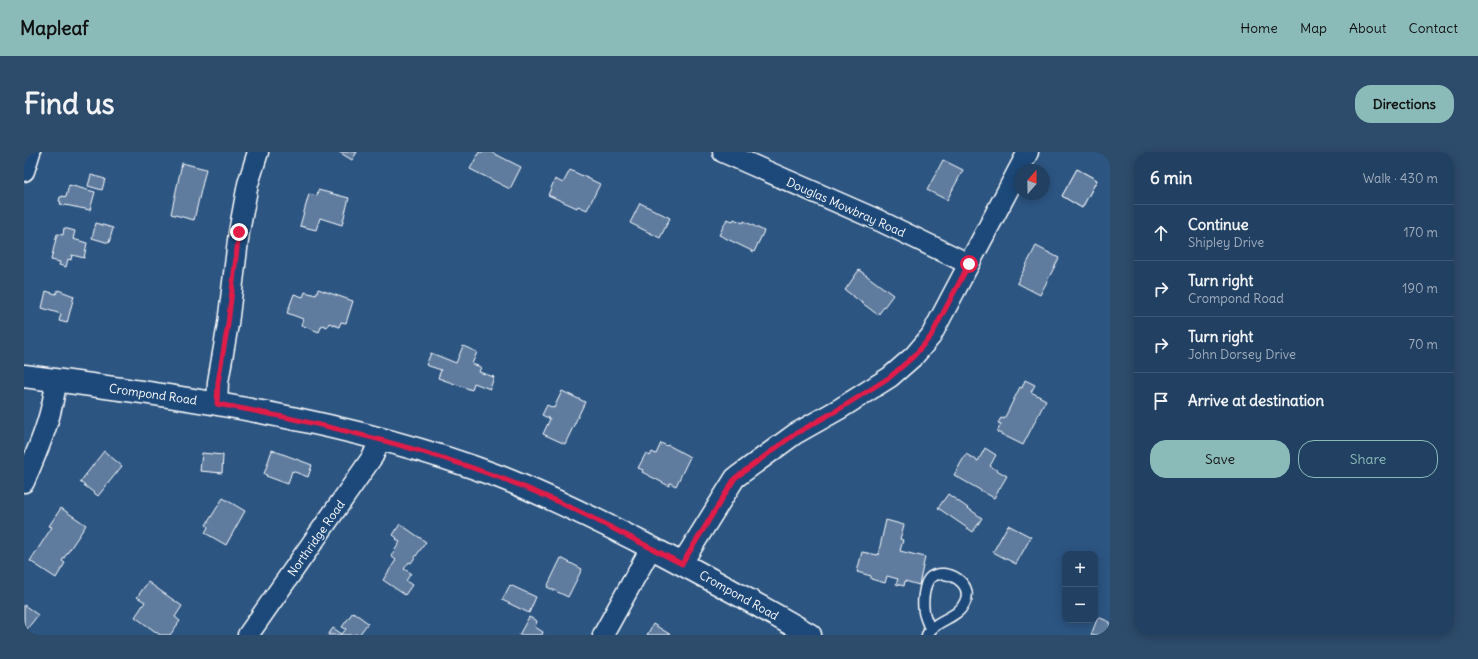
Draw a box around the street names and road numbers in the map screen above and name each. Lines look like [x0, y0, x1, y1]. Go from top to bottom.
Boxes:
street label: Douglas Mowbray Road [784, 174, 908, 240]
street label: Crompond Road [108, 380, 198, 408]
street label: Northridge Road [284, 497, 348, 579]
street label: Crompond Road [697, 567, 781, 623]

